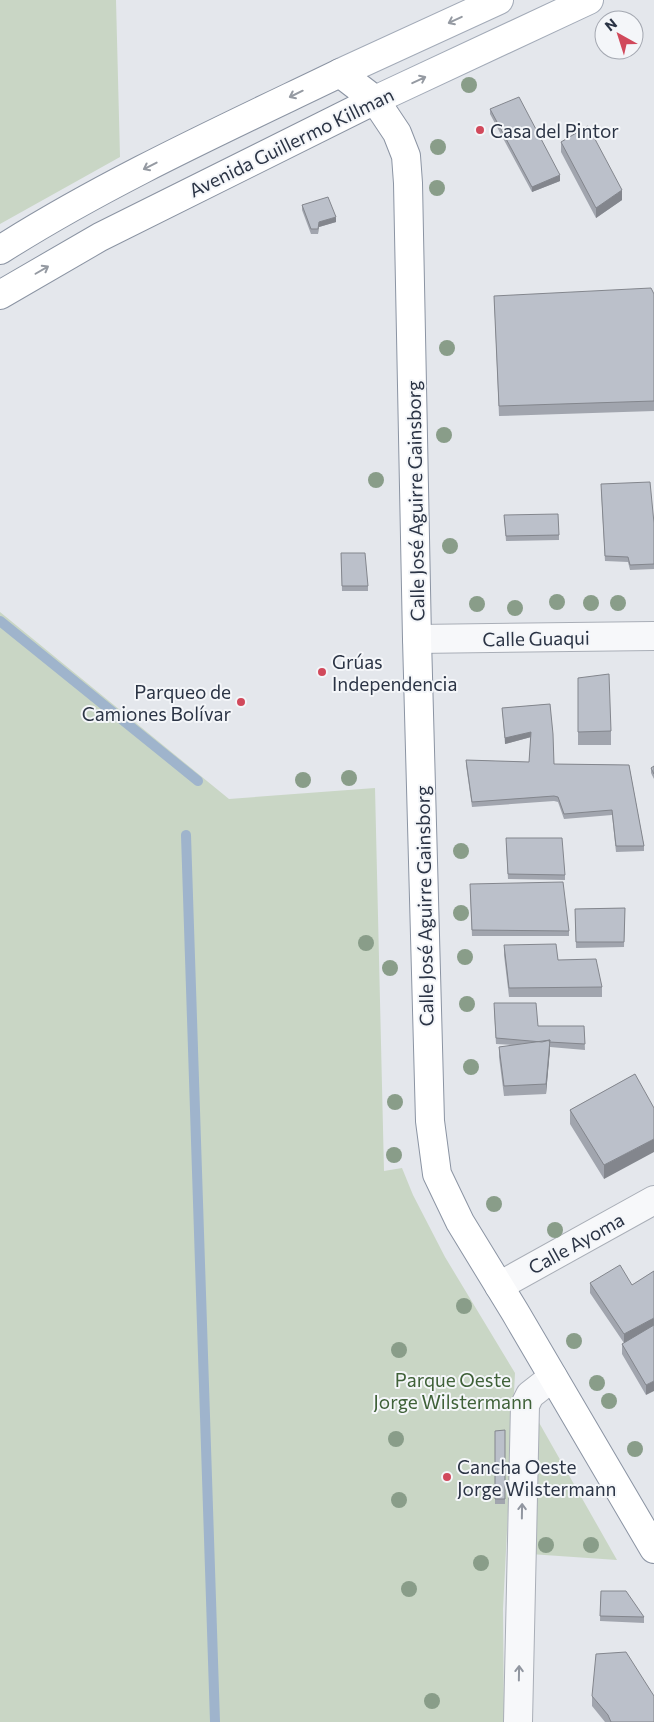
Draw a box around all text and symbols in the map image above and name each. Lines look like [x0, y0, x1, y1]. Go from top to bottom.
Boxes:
north arrow [594, 10, 644, 60]
text: N [601, 15, 620, 34]
one-way arrow [448, 16, 463, 26]
one-way arrow [411, 74, 426, 84]
street label: Avenida Guillermo Killman [185, 82, 397, 202]
one-way arrow [289, 90, 304, 99]
place label: Casa del Pintor [490, 119, 619, 142]
marker: Casa del Pintor [474, 124, 486, 136]
one-way arrow [143, 162, 158, 171]
one-way arrow [34, 265, 49, 275]
street label: Calle José Aguirre Gainsborg [401, 380, 429, 622]
street label: Calle Guaqui [482, 626, 590, 650]
place label: Grúas Independencia [332, 650, 457, 695]
marker: Grúas Independencia [316, 666, 328, 678]
place label: Parqueo de Camiones Bolívar [82, 680, 231, 725]
marker: Parqueo de Camiones Bolívar [235, 696, 247, 708]
street label: Calle José Aguirre Gainsborg [410, 785, 438, 1027]
street label: Calle Ayoma [524, 1207, 628, 1279]
park label: Parque Oeste Jorge Wilstermann [373, 1368, 533, 1413]
place label: Cancha Oeste Jorge Wilstermann [457, 1455, 616, 1500]
marker: Cancha Oeste Jorge Wilstermann [441, 1471, 453, 1483]
one-way arrow [517, 1503, 527, 1520]
one-way arrow [514, 1666, 524, 1682]

